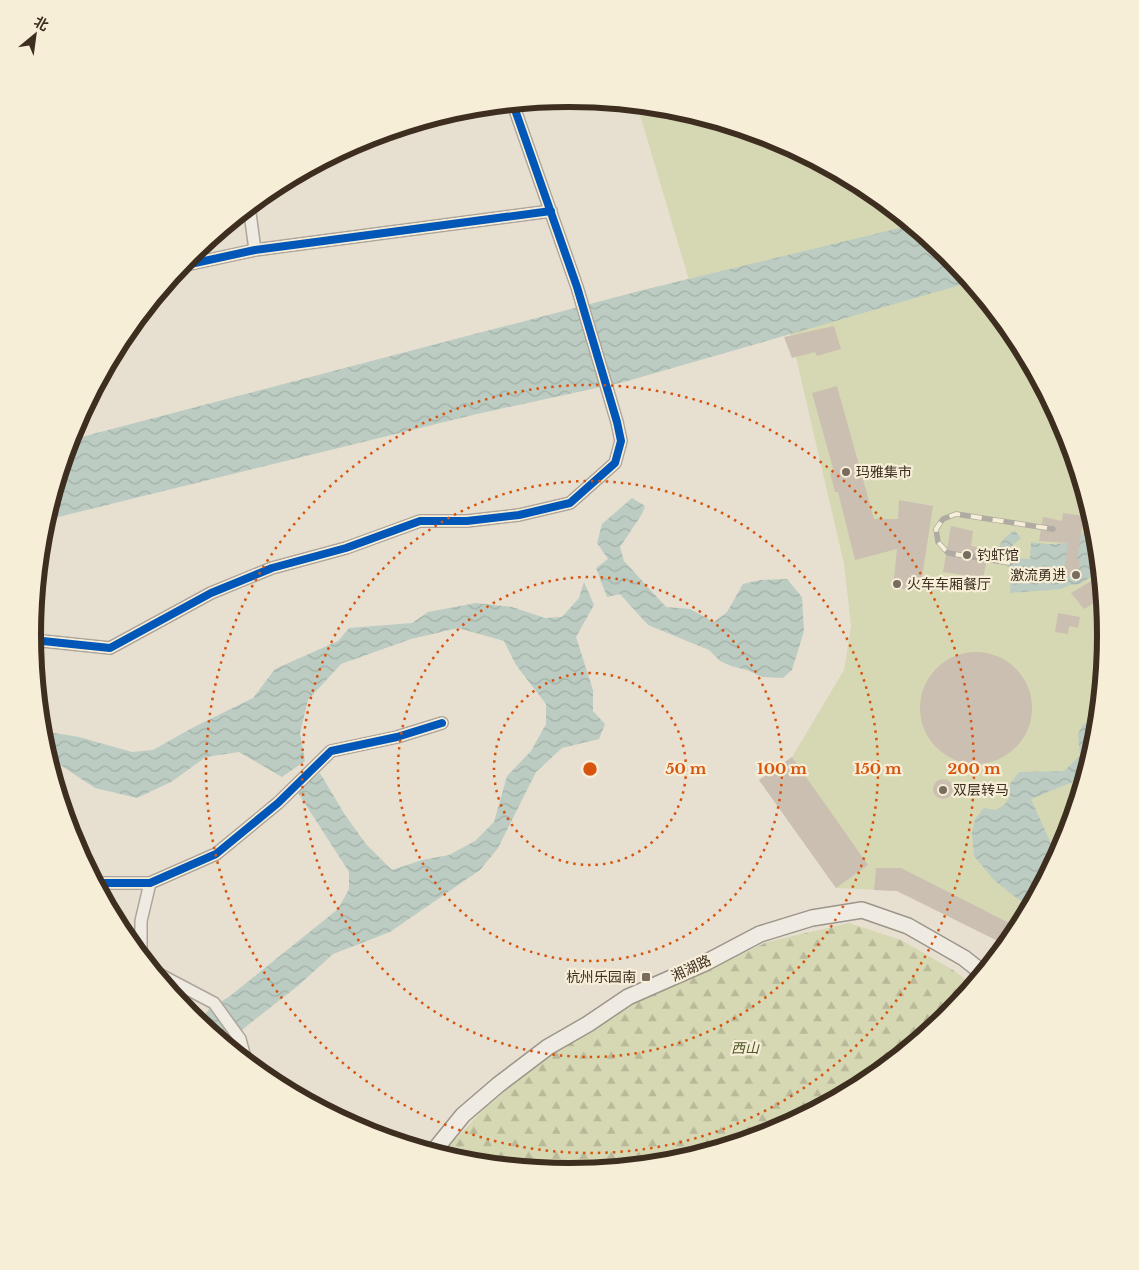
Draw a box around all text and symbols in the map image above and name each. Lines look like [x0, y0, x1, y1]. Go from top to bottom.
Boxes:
north arrow [10, 10, 60, 60]
text: 北 [31, 12, 52, 35]
place label: 玛雅集市 [856, 463, 912, 481]
marker: 玛雅集市 [840, 466, 852, 478]
place label: 钓虾馆 [977, 546, 1019, 564]
marker: 钓虾馆 [961, 549, 973, 561]
place label: 激流勇进 [1010, 566, 1066, 584]
marker: 激流勇进 [1070, 569, 1082, 581]
place label: 火车车厢餐厅 [907, 575, 991, 593]
marker: 火车车厢餐厅 [891, 578, 903, 590]
text: 50 m [666, 759, 707, 778]
text: 100 m [757, 759, 807, 778]
text: 150 m [854, 759, 902, 778]
text: 200 m [948, 759, 1001, 778]
centre of rings [581, 760, 599, 778]
place label: 双层转马 [953, 781, 1009, 799]
marker: 双层转马 [937, 784, 949, 796]
street label: 湘湖路 [668, 951, 714, 985]
place label: 杭州乐园南 [566, 968, 636, 986]
marker: 杭州乐园南 [640, 971, 652, 983]
park label: 西山 [731, 1039, 760, 1057]

